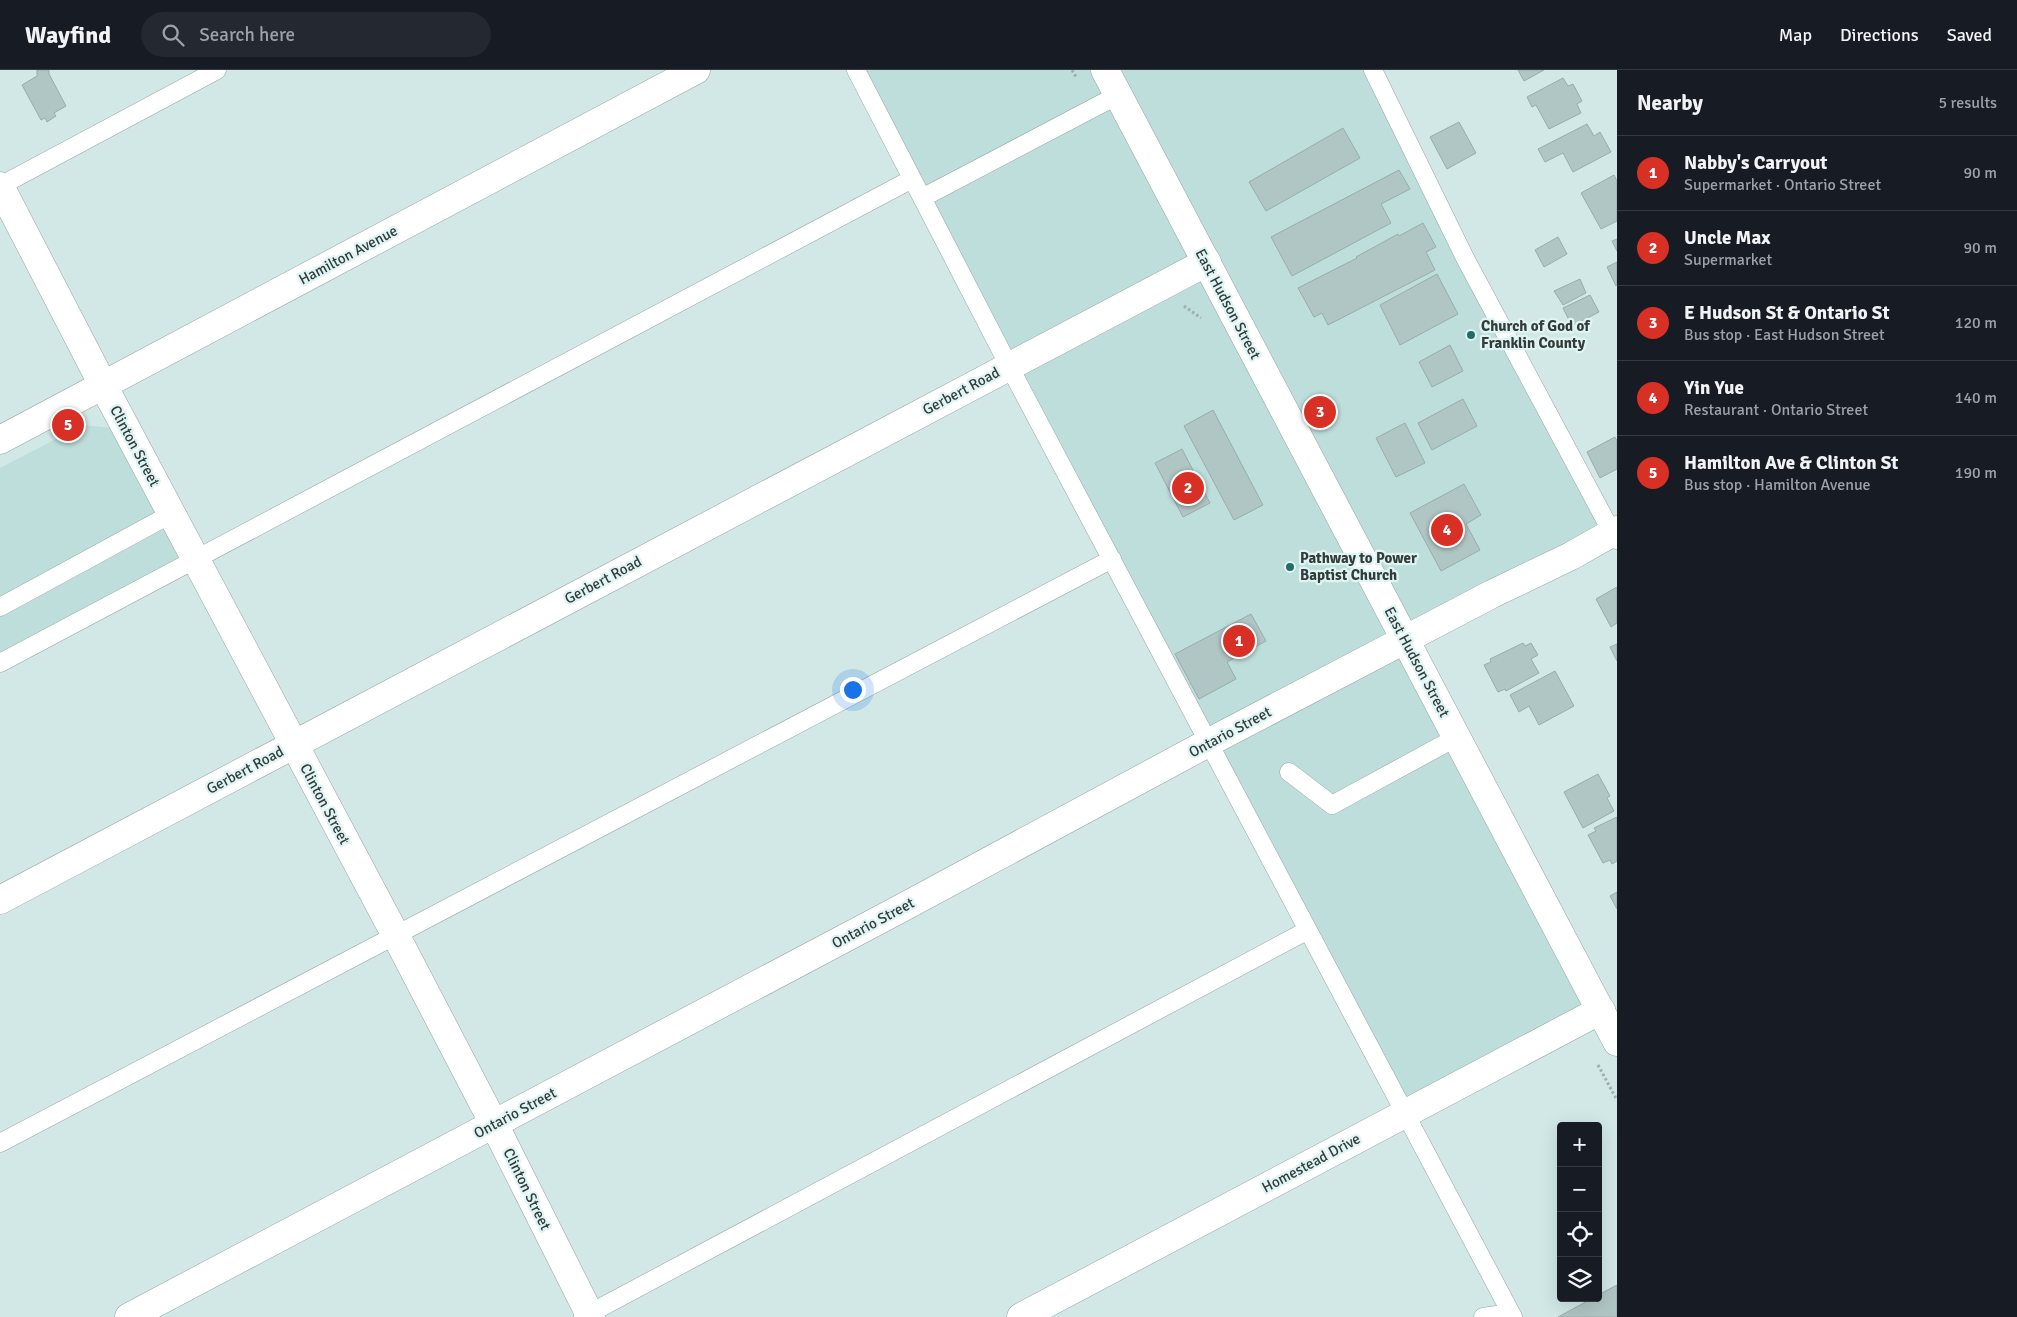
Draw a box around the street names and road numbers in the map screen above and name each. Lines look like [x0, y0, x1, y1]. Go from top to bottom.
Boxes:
street label: Hamilton Avenue [296, 221, 400, 289]
street label: East Hudson Street [1191, 246, 1265, 362]
street label: Gerbert Road [919, 363, 1003, 419]
street label: Clinton Street [106, 402, 164, 490]
street label: Gerbert Road [561, 552, 645, 608]
street label: East Hudson Street [1380, 604, 1454, 720]
street label: Ontario Street [1186, 703, 1274, 761]
street label: Gerbert Road [203, 742, 287, 798]
street label: Clinton Street [296, 760, 354, 848]
street label: Ontario Street [829, 894, 917, 952]
street label: Ontario Street [471, 1084, 559, 1142]
street label: Homestead Drive [1259, 1129, 1363, 1197]
street label: Clinton Street [499, 1145, 555, 1233]

